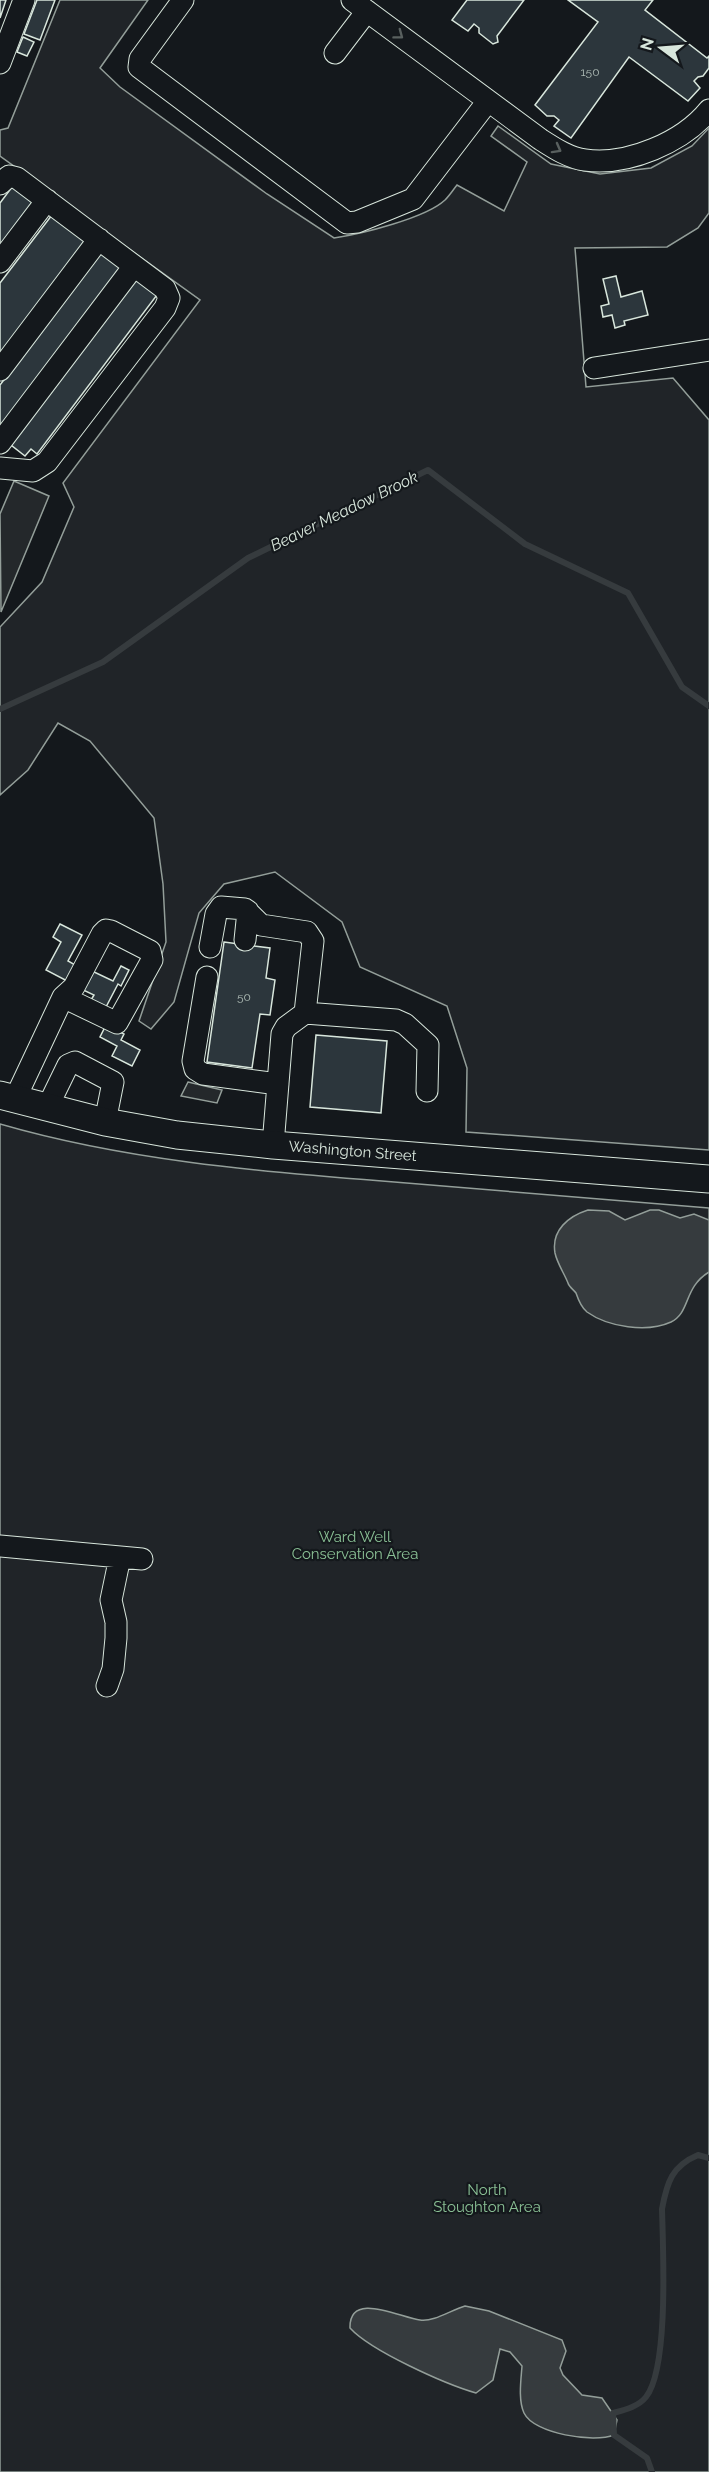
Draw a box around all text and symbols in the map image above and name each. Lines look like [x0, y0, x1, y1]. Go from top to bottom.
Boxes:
north arrow [631, 18, 691, 78]
one-way arrow [392, 28, 403, 39]
text: N [636, 36, 658, 52]
house number: 150 [580, 65, 600, 79]
one-way arrow [551, 142, 561, 153]
water label: Beaver Meadow Brook [267, 467, 421, 555]
house number: 50 [237, 990, 251, 1004]
street label: Washington Street [288, 1137, 417, 1165]
park label: Ward Well Conservation Area [292, 1528, 418, 1563]
park label: North Stoughton Area [433, 2181, 541, 2216]

